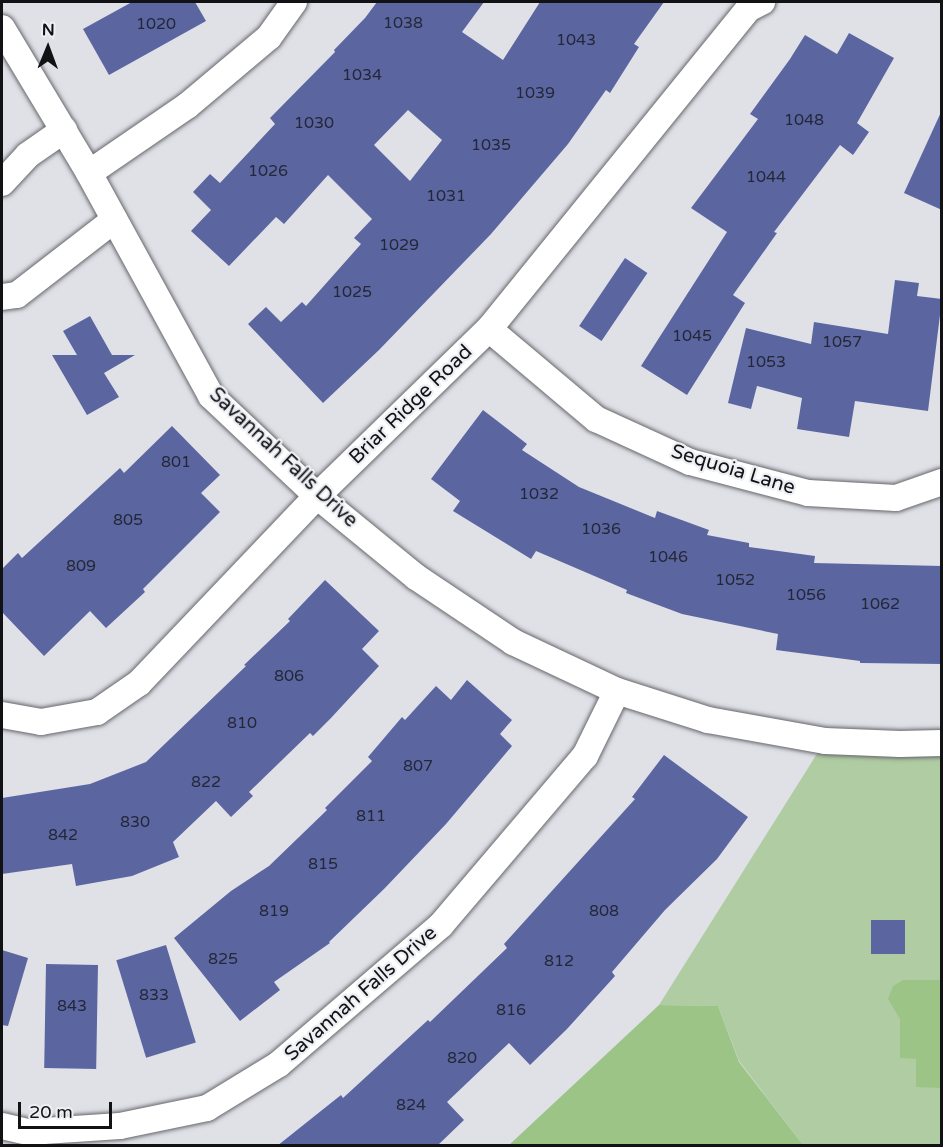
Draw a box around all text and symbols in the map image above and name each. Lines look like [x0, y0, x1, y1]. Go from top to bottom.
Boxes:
house number: 1038 [383, 13, 423, 33]
house number: 1020 [136, 14, 176, 34]
north arrow [18, 18, 78, 78]
text: N [42, 20, 55, 40]
house number: 1043 [556, 30, 596, 50]
house number: 1034 [342, 65, 382, 85]
house number: 1039 [515, 83, 555, 103]
house number: 1048 [784, 110, 824, 130]
house number: 1030 [294, 113, 334, 133]
house number: 1035 [471, 135, 511, 155]
house number: 1026 [248, 161, 288, 181]
house number: 1044 [746, 167, 786, 187]
house number: 1031 [426, 186, 466, 206]
house number: 1029 [379, 235, 419, 255]
house number: 1025 [332, 282, 372, 302]
house number: 1045 [672, 326, 712, 346]
house number: 1057 [822, 332, 862, 352]
street label: Briar Ridge Road [345, 340, 477, 470]
house number: 1053 [746, 352, 786, 372]
street label: Savannah Falls Drive [204, 383, 362, 533]
street label: Sequoia Lane [668, 440, 798, 500]
house number: 801 [161, 452, 191, 472]
house number: 1032 [519, 484, 559, 504]
house number: 805 [113, 510, 143, 530]
house number: 1036 [581, 519, 621, 539]
house number: 1046 [648, 547, 688, 567]
house number: 809 [66, 556, 96, 576]
house number: 1052 [715, 570, 755, 590]
house number: 1056 [786, 585, 826, 605]
house number: 1062 [860, 594, 900, 614]
house number: 806 [274, 666, 304, 686]
house number: 810 [227, 713, 257, 733]
house number: 807 [403, 756, 433, 776]
house number: 822 [191, 772, 221, 792]
house number: 811 [356, 806, 386, 826]
house number: 830 [120, 812, 150, 832]
house number: 842 [48, 825, 78, 845]
house number: 815 [308, 854, 338, 874]
house number: 819 [259, 901, 289, 921]
house number: 808 [589, 901, 619, 921]
street label: Savannah Falls Drive [280, 921, 442, 1067]
house number: 825 [208, 949, 238, 969]
house number: 812 [544, 951, 574, 971]
house number: 833 [139, 985, 169, 1005]
house number: 843 [57, 996, 87, 1016]
house number: 816 [496, 1000, 526, 1020]
house number: 820 [447, 1048, 477, 1068]
scale bar [21, 1090, 116, 1128]
house number: 824 [396, 1095, 426, 1115]
text: 20 m [29, 1101, 73, 1123]

